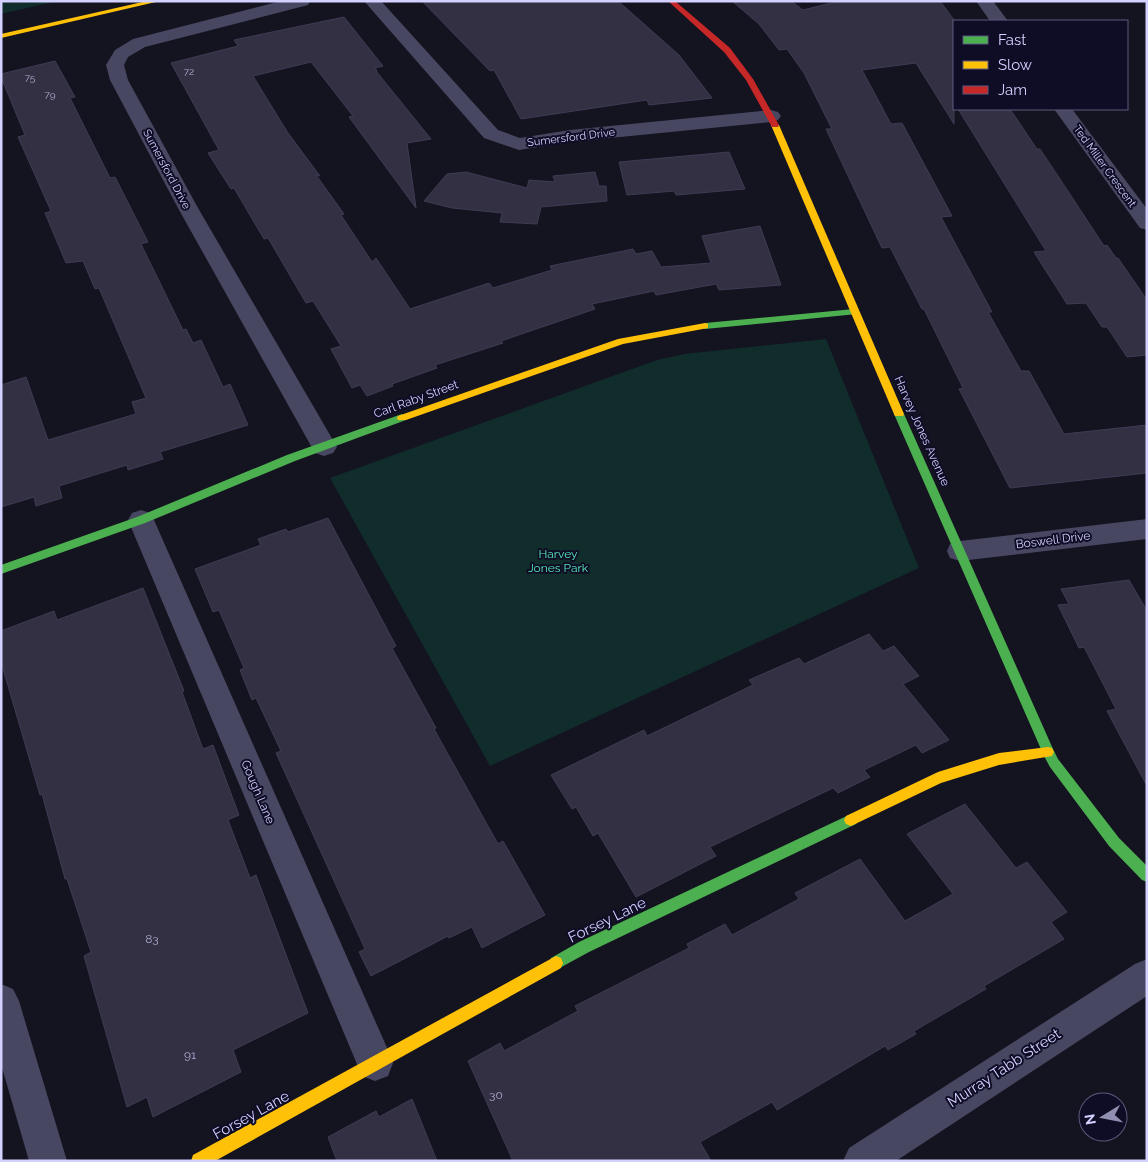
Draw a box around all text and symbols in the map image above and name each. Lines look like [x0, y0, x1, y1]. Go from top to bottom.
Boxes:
legend [953, 20, 1128, 110]
text: Fast [998, 31, 1026, 49]
text: Slow [998, 56, 1032, 74]
house number: 72 [184, 66, 194, 77]
house number: 75 [25, 72, 36, 83]
text: Jam [998, 81, 1027, 99]
house number: 79 [44, 89, 56, 100]
street label: Ted Miller Crescent [1071, 123, 1139, 210]
street label: Sumersford Drive [526, 126, 616, 149]
street label: Sumersford Drive [140, 127, 193, 212]
street label: Harvey Jones Avenue [891, 374, 953, 488]
street label: Carl Raby Street [372, 377, 460, 421]
street label: Boswell Drive [1015, 528, 1091, 552]
park label: Harvey Jones Park [528, 547, 589, 575]
street label: Gough Lane [238, 758, 278, 826]
street label: Forsey Lane [565, 893, 649, 947]
house number: 83 [145, 932, 159, 946]
street label: Murray Tabb Street [944, 1025, 1064, 1111]
house number: 91 [184, 1048, 196, 1062]
street label: Forsey Lane [210, 1087, 292, 1143]
house number: 30 [489, 1088, 503, 1102]
north arrow [1078, 1092, 1128, 1142]
text: N [1081, 1113, 1099, 1126]

